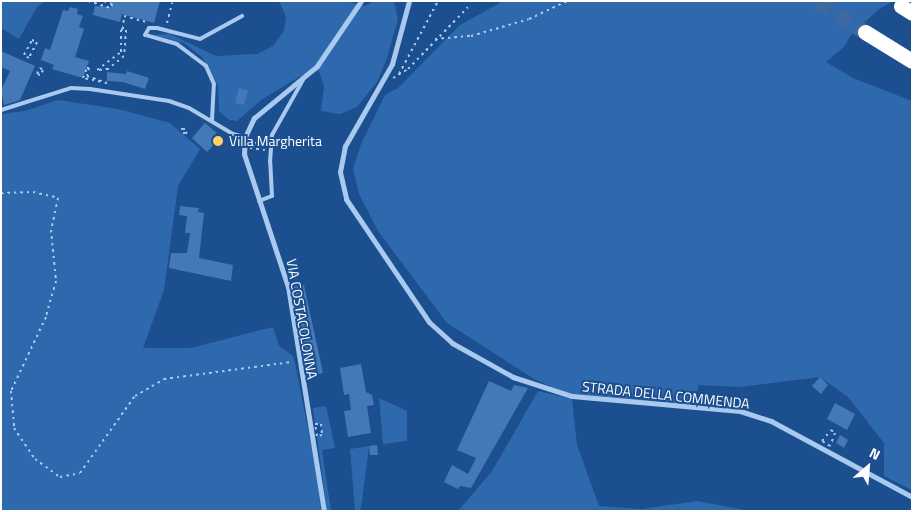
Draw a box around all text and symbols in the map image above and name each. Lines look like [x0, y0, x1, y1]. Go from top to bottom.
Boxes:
place label: Villa Margherita [229, 133, 322, 149]
marker: Villa Margherita [211, 134, 225, 148]
street label: VIA COSTACOLONNA [283, 258, 321, 380]
street label: STRADA DELLA COMMENDA [581, 378, 751, 412]
north arrow [843, 442, 893, 492]
text: N [866, 442, 884, 465]

